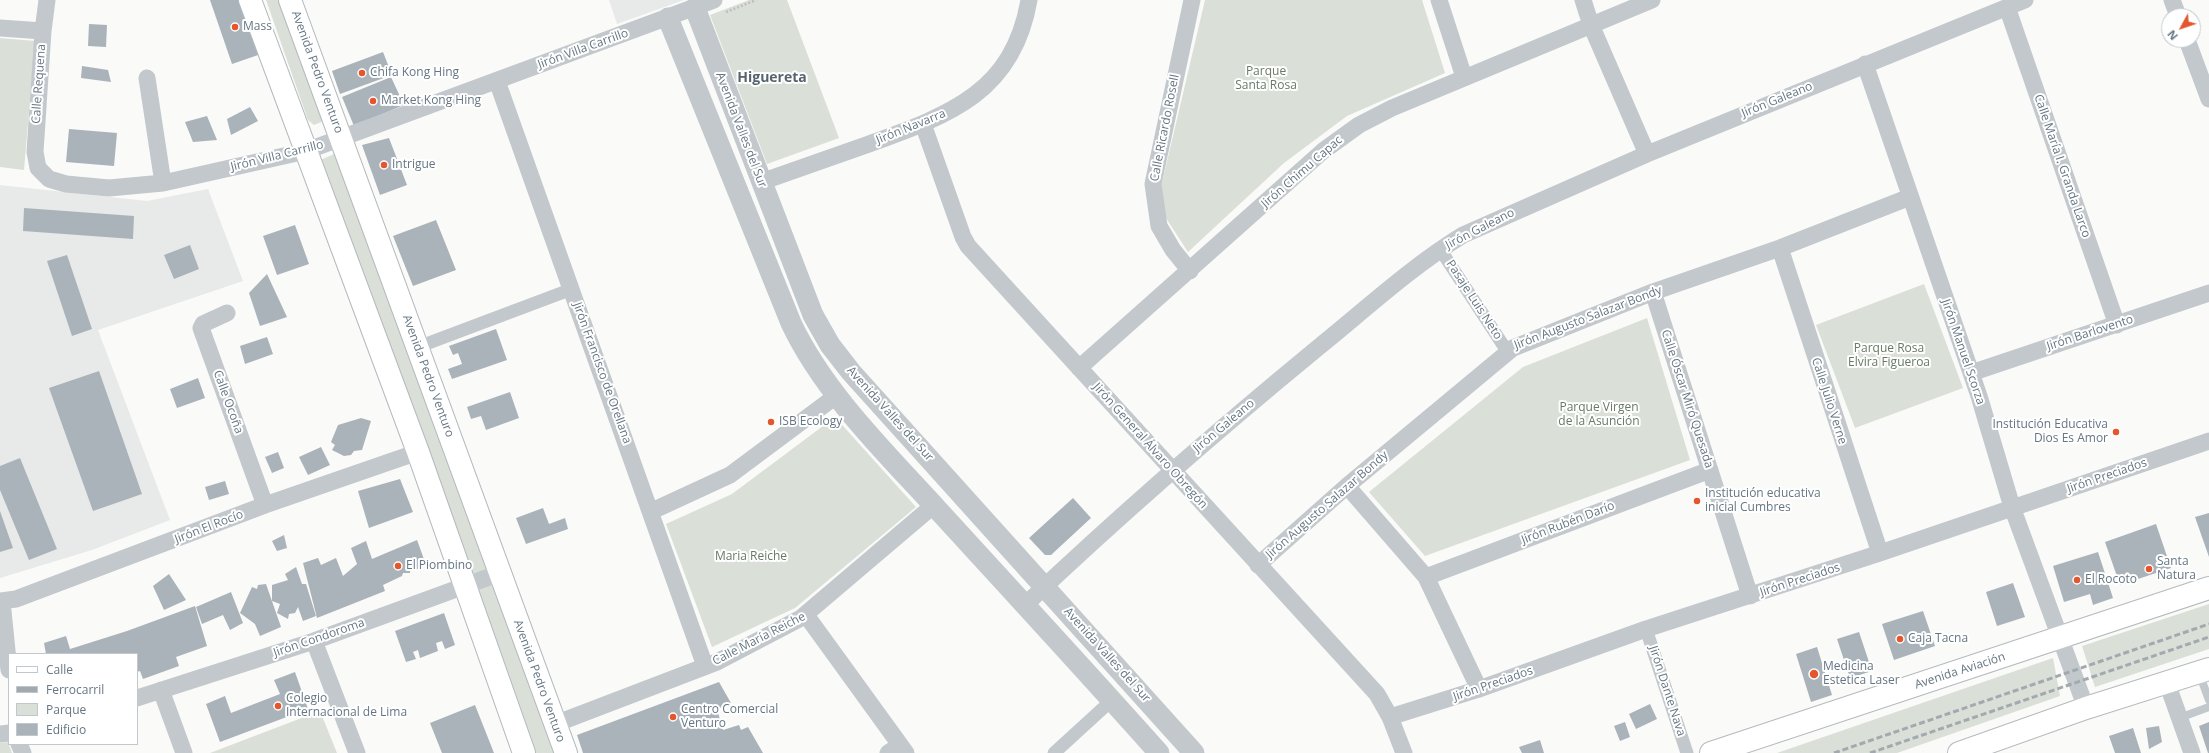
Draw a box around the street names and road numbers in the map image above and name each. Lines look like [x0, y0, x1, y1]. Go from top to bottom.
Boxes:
street label: Avenida Pedro Venturo [288, 9, 346, 135]
street label: Jirón Villa Carrillo [536, 26, 630, 72]
street label: Calle Requena [29, 44, 49, 124]
street label: Avenida Valles del Sur [712, 70, 770, 190]
street label: Calle Ricardo Rosell [1148, 73, 1182, 183]
street label: Jirón Galeano [1739, 79, 1815, 121]
street label: Calle María I. Granda Larco [2031, 92, 2093, 240]
street label: Jirón Navarra [874, 107, 948, 147]
street label: Jirón Chimu Capac [1259, 133, 1345, 211]
street label: Jirón Villa Carrillo [229, 137, 325, 175]
street label: Jirón Galeano [1443, 206, 1517, 252]
street label: Pasaje Luis Neto [1443, 258, 1505, 342]
street label: Jirón Augusto Salazar Bondy [1512, 283, 1664, 353]
street label: Jirón Manuel Scorza [1938, 297, 1988, 407]
street label: Jirón Francisco de Orellana [570, 300, 634, 446]
street label: Jirón Barlovento [2045, 312, 2135, 354]
street label: Avenida Pedro Venturo [399, 313, 457, 439]
street label: Calle Óscar Miró Quesada [1658, 328, 1716, 470]
street label: Calle Julio Verne [1808, 356, 1850, 446]
street label: Avenida Valles del Sur [844, 364, 936, 464]
street label: Calle Ocoña [210, 368, 246, 436]
street label: Jirón General Álvaro Obregón [1090, 380, 1210, 512]
street label: Jirón Galeano [1191, 396, 1257, 456]
street label: Jirón Augusto Salazar Bondy [1263, 448, 1391, 562]
street label: Jirón Preciados [2065, 456, 2149, 496]
street label: Jirón Rubén Darío [1519, 499, 1617, 547]
street label: Jirón El Rocío [173, 507, 245, 547]
street label: Jirón Preciados [1758, 560, 1842, 600]
street label: Avenida Valles del Sur [1061, 605, 1153, 705]
street label: Calle María Reiche [710, 609, 808, 669]
street label: Jirón Condoroma [272, 616, 366, 660]
street label: Avenida Pedro Venturo [510, 618, 568, 744]
street label: Jirón Dante Nava [1646, 644, 1688, 738]
street label: Avenida Aviación [1913, 650, 2007, 692]
street label: Jirón Preciados [1451, 664, 1535, 704]

